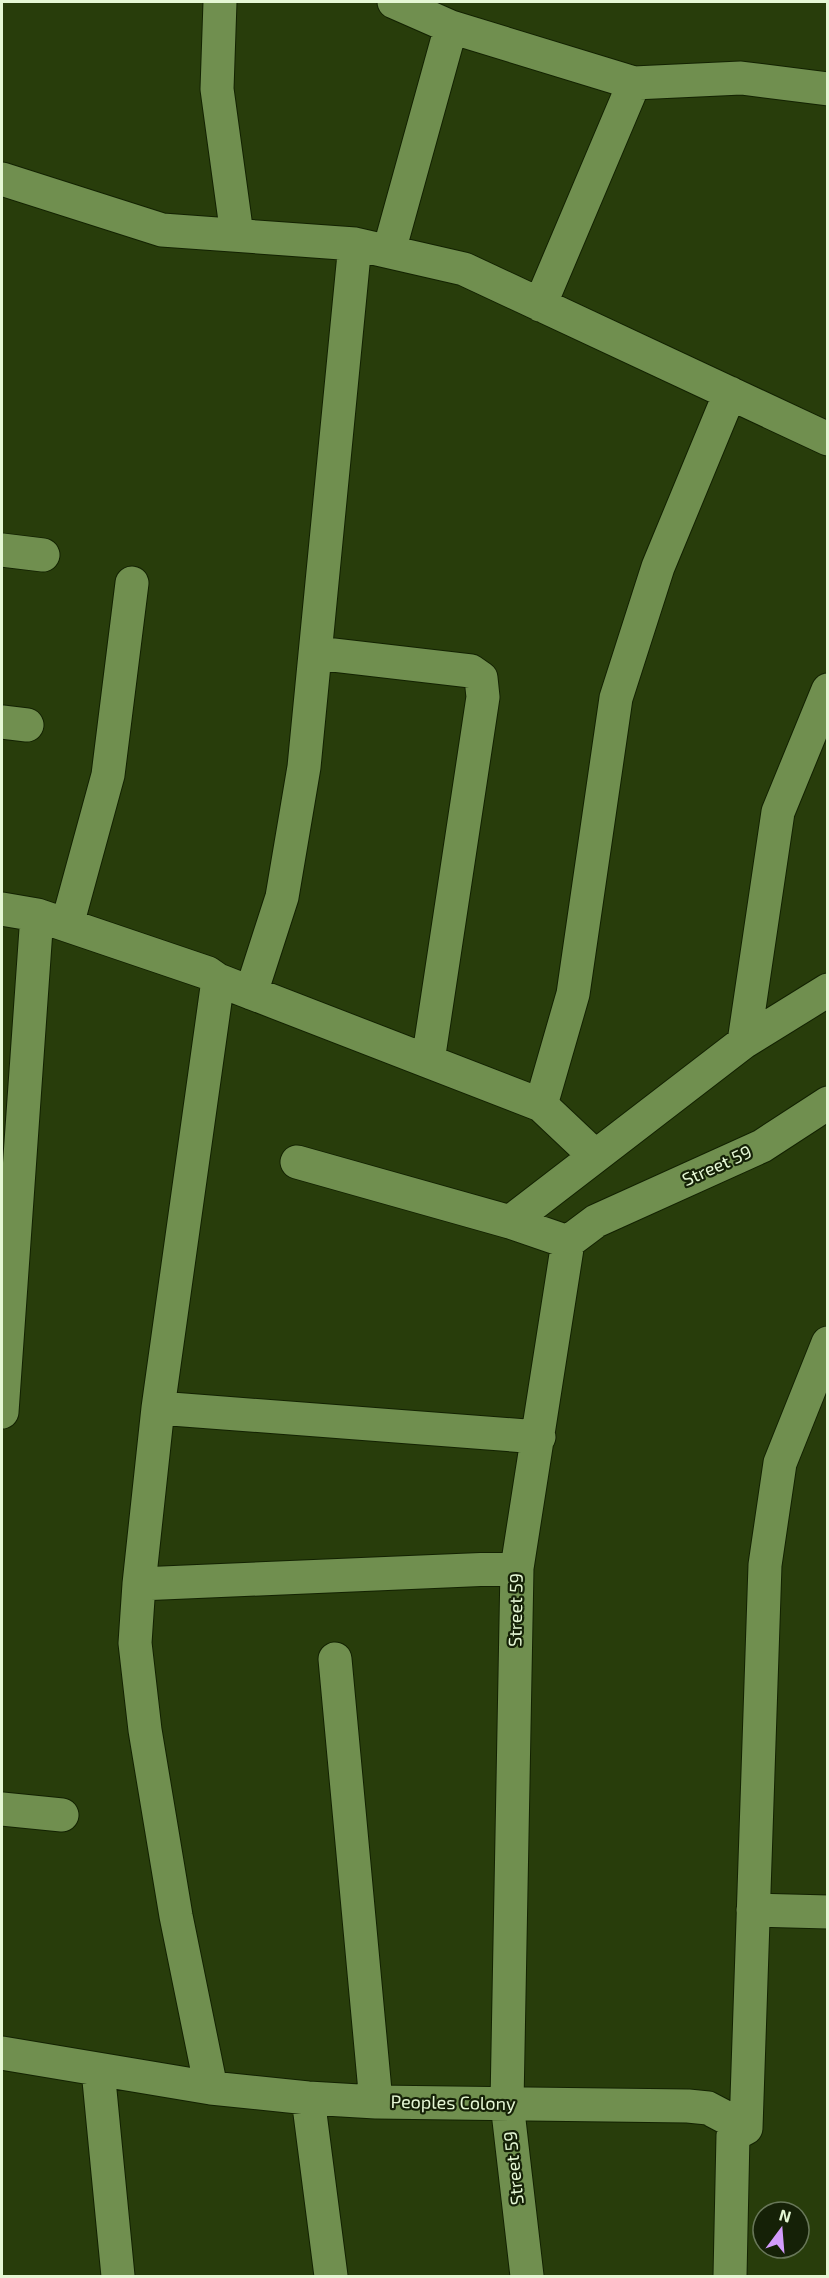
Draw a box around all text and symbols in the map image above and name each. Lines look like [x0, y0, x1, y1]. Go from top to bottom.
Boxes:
street label: Street 59 [678, 1140, 755, 1190]
street label: Street 59 [503, 1573, 527, 1647]
street label: Peoples Colony [390, 2090, 516, 2114]
street label: Street 59 [498, 2130, 528, 2206]
north arrow [751, 2200, 811, 2260]
text: N [777, 2204, 793, 2226]

